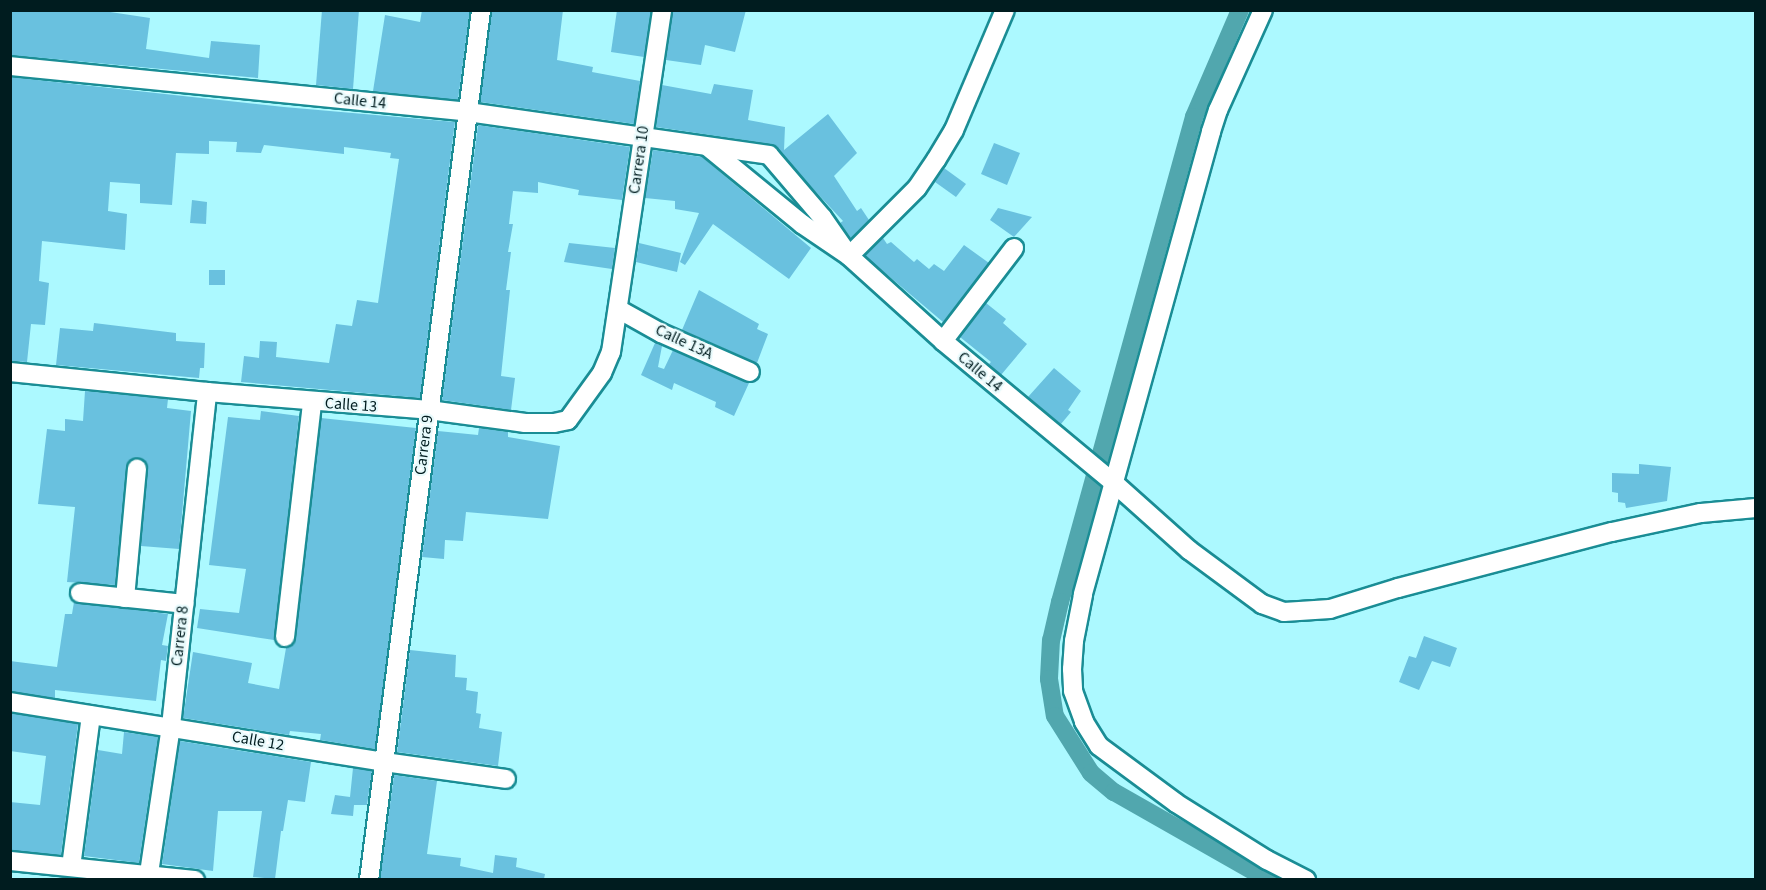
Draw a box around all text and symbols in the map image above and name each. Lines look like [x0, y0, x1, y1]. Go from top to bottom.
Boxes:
street label: Calle 14 [333, 89, 387, 113]
street label: Carrera 10 [625, 125, 653, 195]
street label: Calle 13A [652, 320, 716, 364]
street label: Calle 14 [954, 348, 1006, 396]
street label: Calle 13 [324, 394, 378, 416]
street label: Carrera 9 [411, 414, 437, 476]
street label: Carrera 8 [167, 605, 193, 667]
street label: Calle 12 [231, 727, 285, 755]

